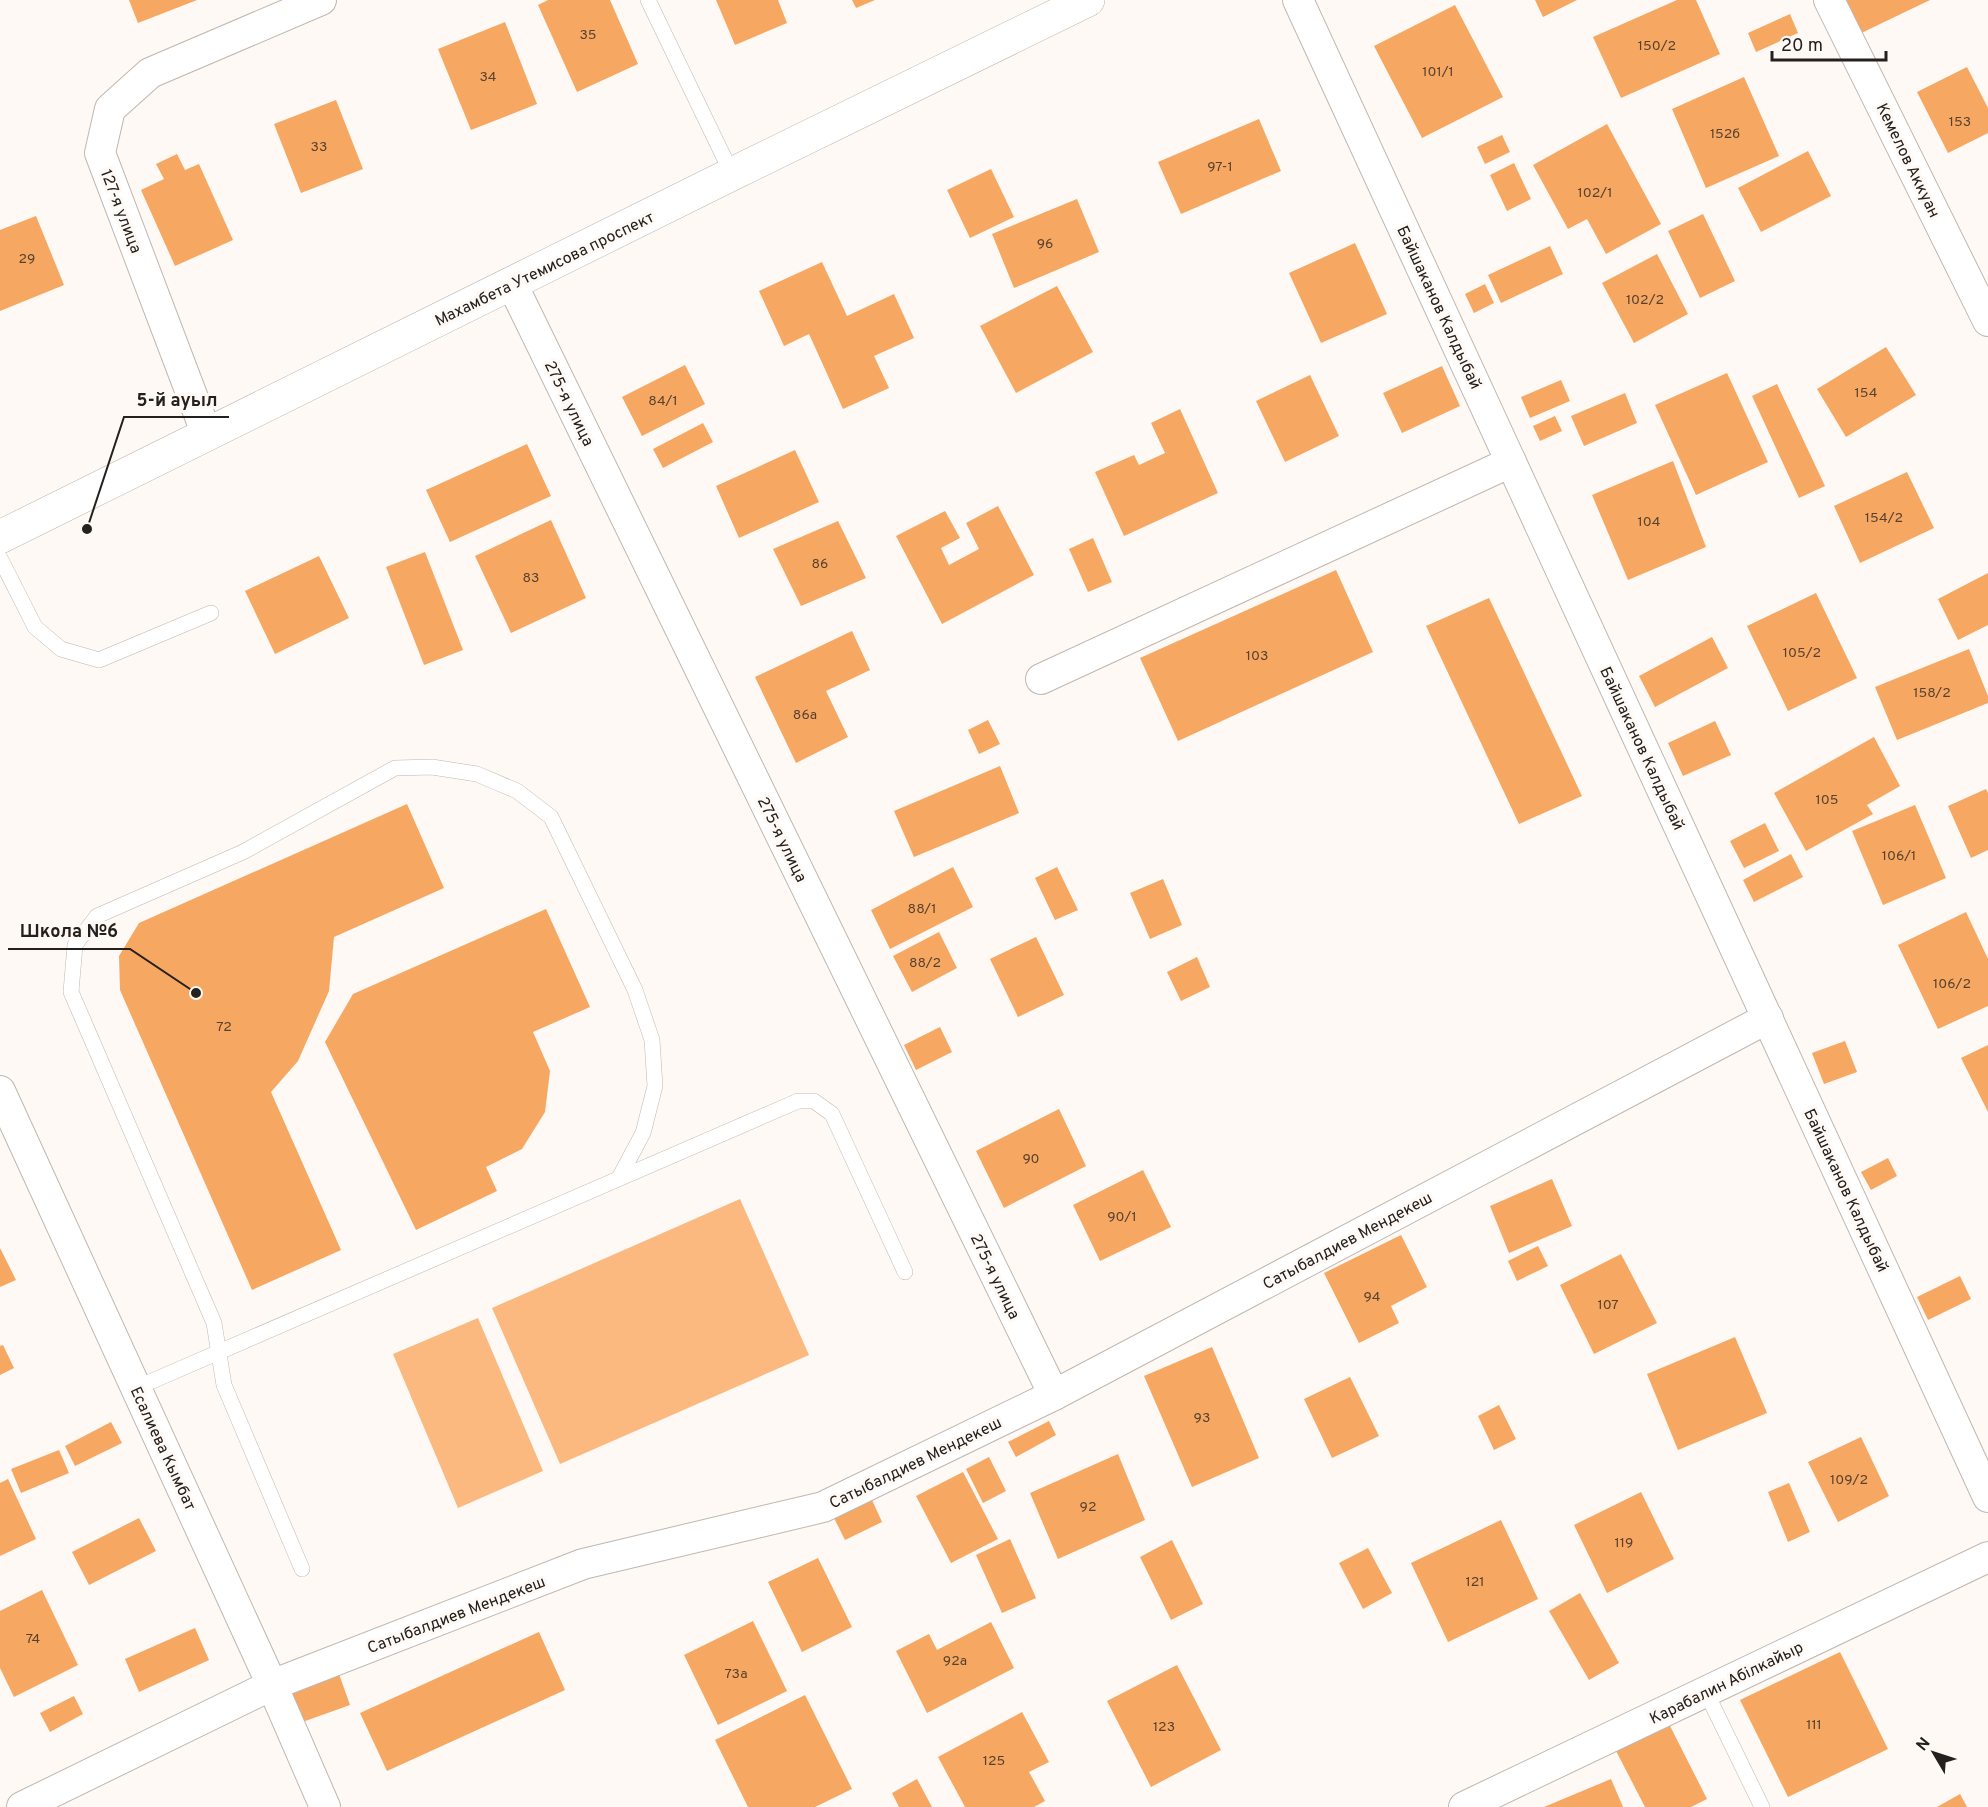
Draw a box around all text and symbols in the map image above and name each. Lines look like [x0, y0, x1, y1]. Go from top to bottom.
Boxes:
scale bar [1772, 24, 1886, 62]
house number: 35 [579, 27, 597, 44]
text: 20 m [1781, 35, 1823, 58]
house number: 150/2 [1638, 38, 1676, 55]
house number: 101/1 [1422, 64, 1454, 81]
house number: 34 [479, 69, 497, 86]
street label: Кемелов Аккуан [1871, 100, 1944, 222]
house number: 153 [1949, 114, 1971, 131]
house number: 152б [1710, 126, 1740, 143]
house number: 33 [311, 139, 327, 156]
house number: 97-1 [1207, 159, 1233, 176]
street label: 127-я улица [95, 167, 145, 256]
house number: 102/1 [1578, 185, 1612, 202]
street label: Махамбета Утемисова проспект [432, 208, 658, 332]
street label: Байшаканов Калдыбай [1391, 223, 1485, 393]
house number: 96 [1037, 236, 1053, 253]
house number: 29 [19, 251, 35, 268]
house number: 102/2 [1626, 292, 1664, 309]
street label: 275-я улица [539, 358, 598, 450]
callout: 5-й ауыл [124, 381, 229, 417]
house number: 154 [1855, 385, 1877, 402]
text: 5-й ауыл [136, 390, 218, 413]
house number: 84/1 [648, 393, 678, 410]
house number: 154/2 [1865, 510, 1903, 527]
house number: 104 [1638, 514, 1660, 531]
house number: 86 [812, 556, 828, 573]
house number: 83 [523, 570, 539, 587]
house number: 105/2 [1783, 645, 1821, 662]
house number: 103 [1246, 648, 1268, 665]
street label: Байшаканов Калдыбай [1594, 664, 1688, 834]
house number: 158/2 [1913, 685, 1951, 702]
house number: 86а [793, 707, 817, 724]
house number: 105 [1816, 792, 1838, 809]
street label: 275-я улица [752, 794, 811, 886]
house number: 106/1 [1882, 848, 1916, 865]
house number: 88/1 [908, 901, 936, 918]
callout: Школа №6 [8, 913, 130, 949]
text: Школа №6 [20, 921, 118, 944]
house number: 88/2 [909, 955, 941, 972]
house number: 106/2 [1933, 976, 1971, 993]
house number: 72 [216, 1019, 232, 1036]
street label: Байшаканов Калдыбай [1798, 1106, 1892, 1276]
house number: 90 [1022, 1151, 1040, 1168]
street label: Сатыбалдиев Мендекеш [1260, 1189, 1436, 1295]
house number: 90/1 [1107, 1209, 1137, 1226]
street label: 275-я улица [965, 1231, 1024, 1323]
house number: 94 [1363, 1289, 1381, 1306]
house number: 107 [1597, 1297, 1619, 1314]
street label: Есалиева Кымбат [125, 1384, 200, 1514]
house number: 93 [1194, 1410, 1210, 1427]
street label: Сатыбалдиев Мендекеш [826, 1413, 1005, 1514]
house number: 109/2 [1830, 1472, 1868, 1489]
house number: 92 [1080, 1499, 1096, 1516]
house number: 119 [1615, 1535, 1633, 1552]
street label: Сатыбалдиев Мендекеш [365, 1573, 549, 1659]
house number: 121 [1465, 1574, 1485, 1591]
house number: 74 [26, 1631, 40, 1648]
street label: Карабалин Абілкайыр [1647, 1638, 1807, 1730]
house number: 92а [943, 1653, 967, 1670]
house number: 73а [724, 1666, 748, 1683]
house number: 111 [1806, 1717, 1822, 1734]
house number: 123 [1153, 1719, 1175, 1736]
north arrow [1904, 1723, 1964, 1783]
text: N [1913, 1734, 1935, 1756]
house number: 125 [983, 1753, 1005, 1770]

